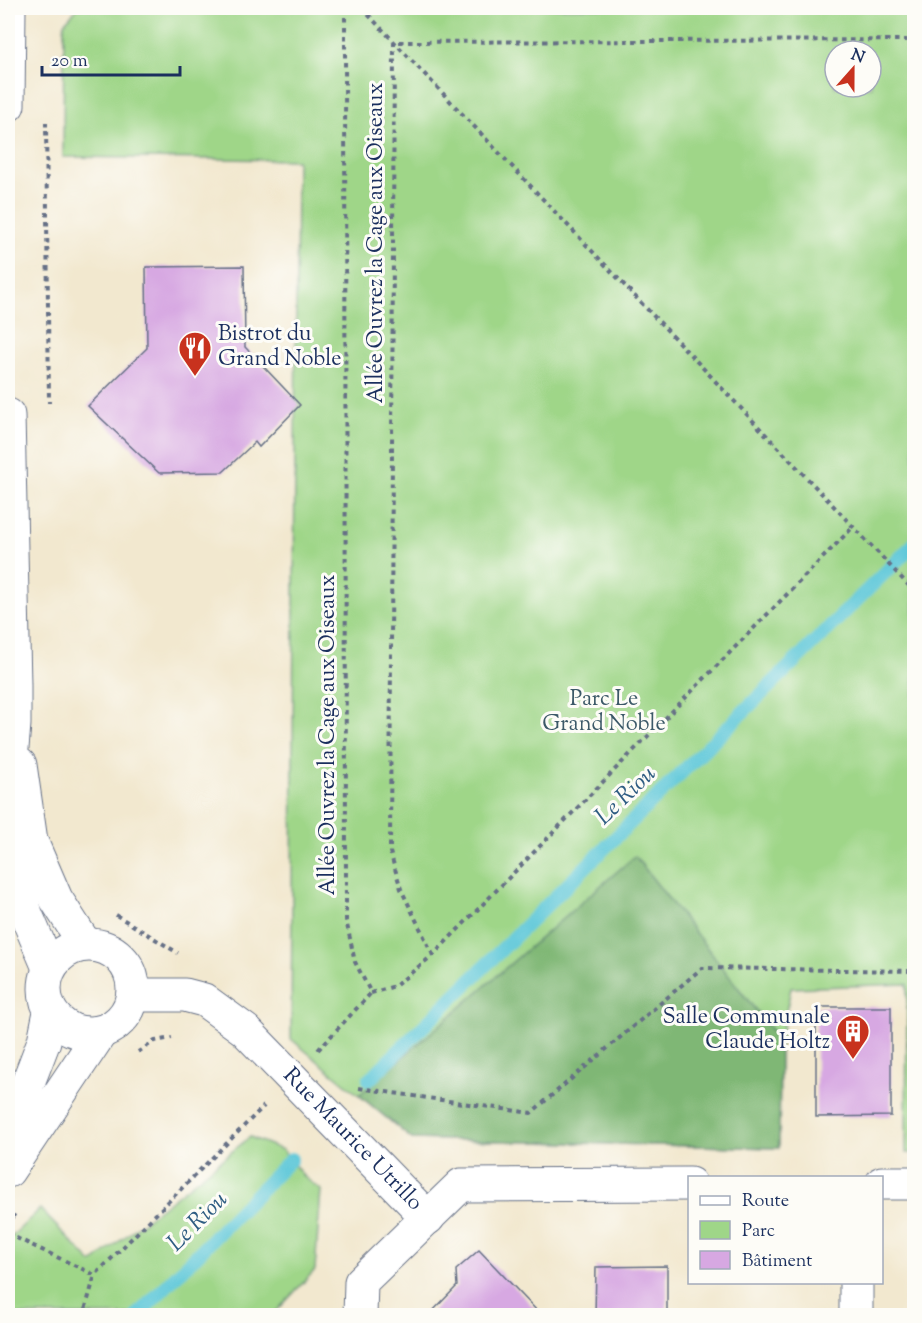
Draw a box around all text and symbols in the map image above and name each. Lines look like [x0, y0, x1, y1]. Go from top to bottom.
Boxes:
scale bar [42, 39, 180, 77]
north arrow [823, 39, 883, 99]
text: N [847, 44, 868, 70]
text: 20 m [51, 49, 88, 75]
street label: Allée Ouvrez la Cage aux Oiseaux [361, 82, 393, 404]
place label: Bistrot du Grand Noble [218, 319, 341, 376]
restaurant icon: Bistrot du Grand Noble [177, 330, 213, 377]
street label: Allée Ouvrez la Cage aux Oiseaux [313, 574, 345, 896]
park label: Parc Le Grand Noble [542, 684, 666, 741]
water label: Le Riou [588, 758, 665, 834]
place label: Salle Communale Claude Holtz [662, 1002, 830, 1059]
building icon: Salle Communale Claude Holtz [835, 1013, 871, 1060]
street label: Rue Maurice Utrillo [275, 1061, 429, 1219]
legend [688, 1176, 883, 1284]
water label: Le Riou [160, 1184, 236, 1260]
text: Route [742, 1189, 789, 1215]
text: Parc [742, 1219, 775, 1245]
text: Bâtiment [742, 1249, 812, 1275]

